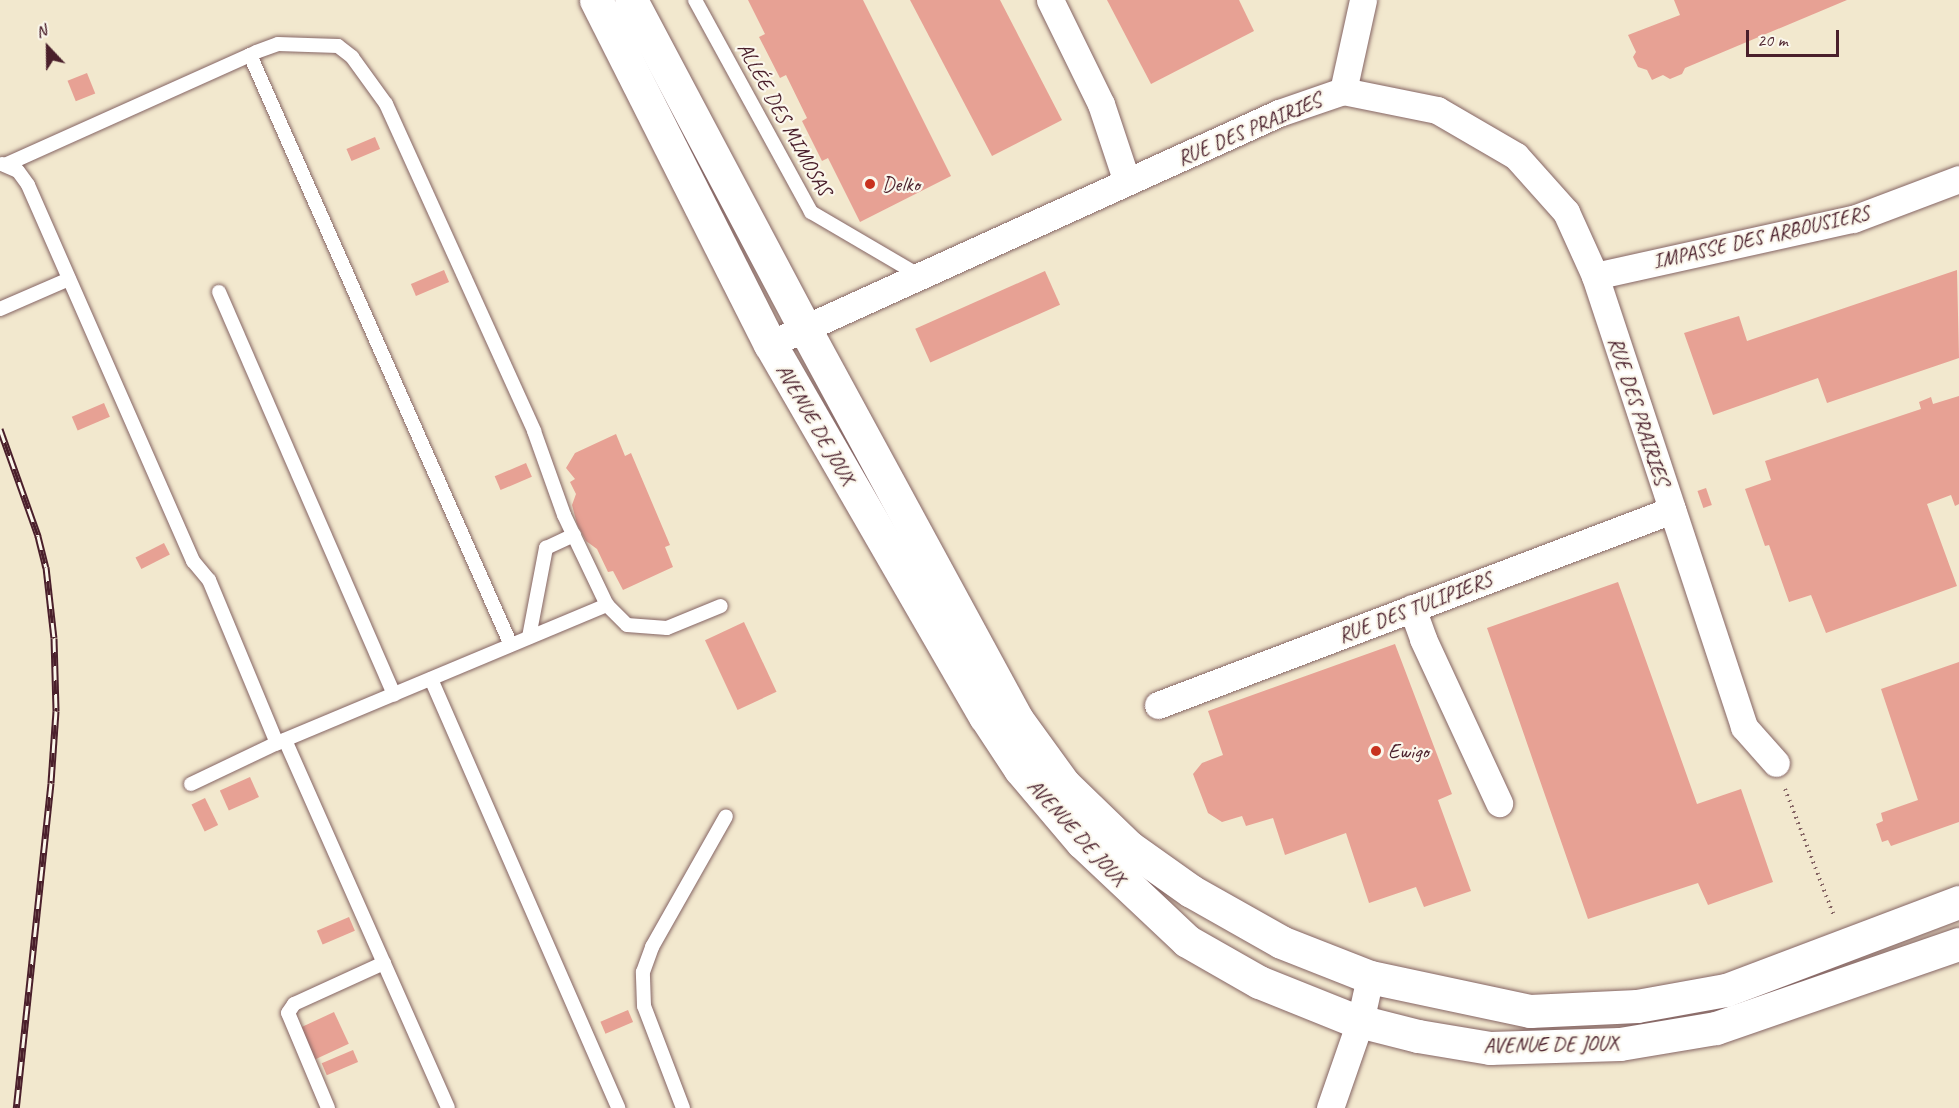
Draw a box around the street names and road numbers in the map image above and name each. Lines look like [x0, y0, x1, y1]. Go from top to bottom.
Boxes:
street label: ALLÉE DES MIMOSAS [732, 38, 838, 200]
street label: RUE DES PRAIRIES [1173, 87, 1325, 171]
street label: IMPASSE DES ARBOUSIERS [1650, 200, 1872, 274]
street label: RUE DES PRAIRIES [1603, 334, 1675, 488]
street label: AVENUE DE JOUX [771, 359, 861, 489]
street label: RUE DES TULIPIERS [1334, 566, 1496, 648]
street label: AVENUE DE JOUX [1022, 773, 1132, 891]
street label: AVENUE DE JOUX [1483, 1030, 1619, 1058]

